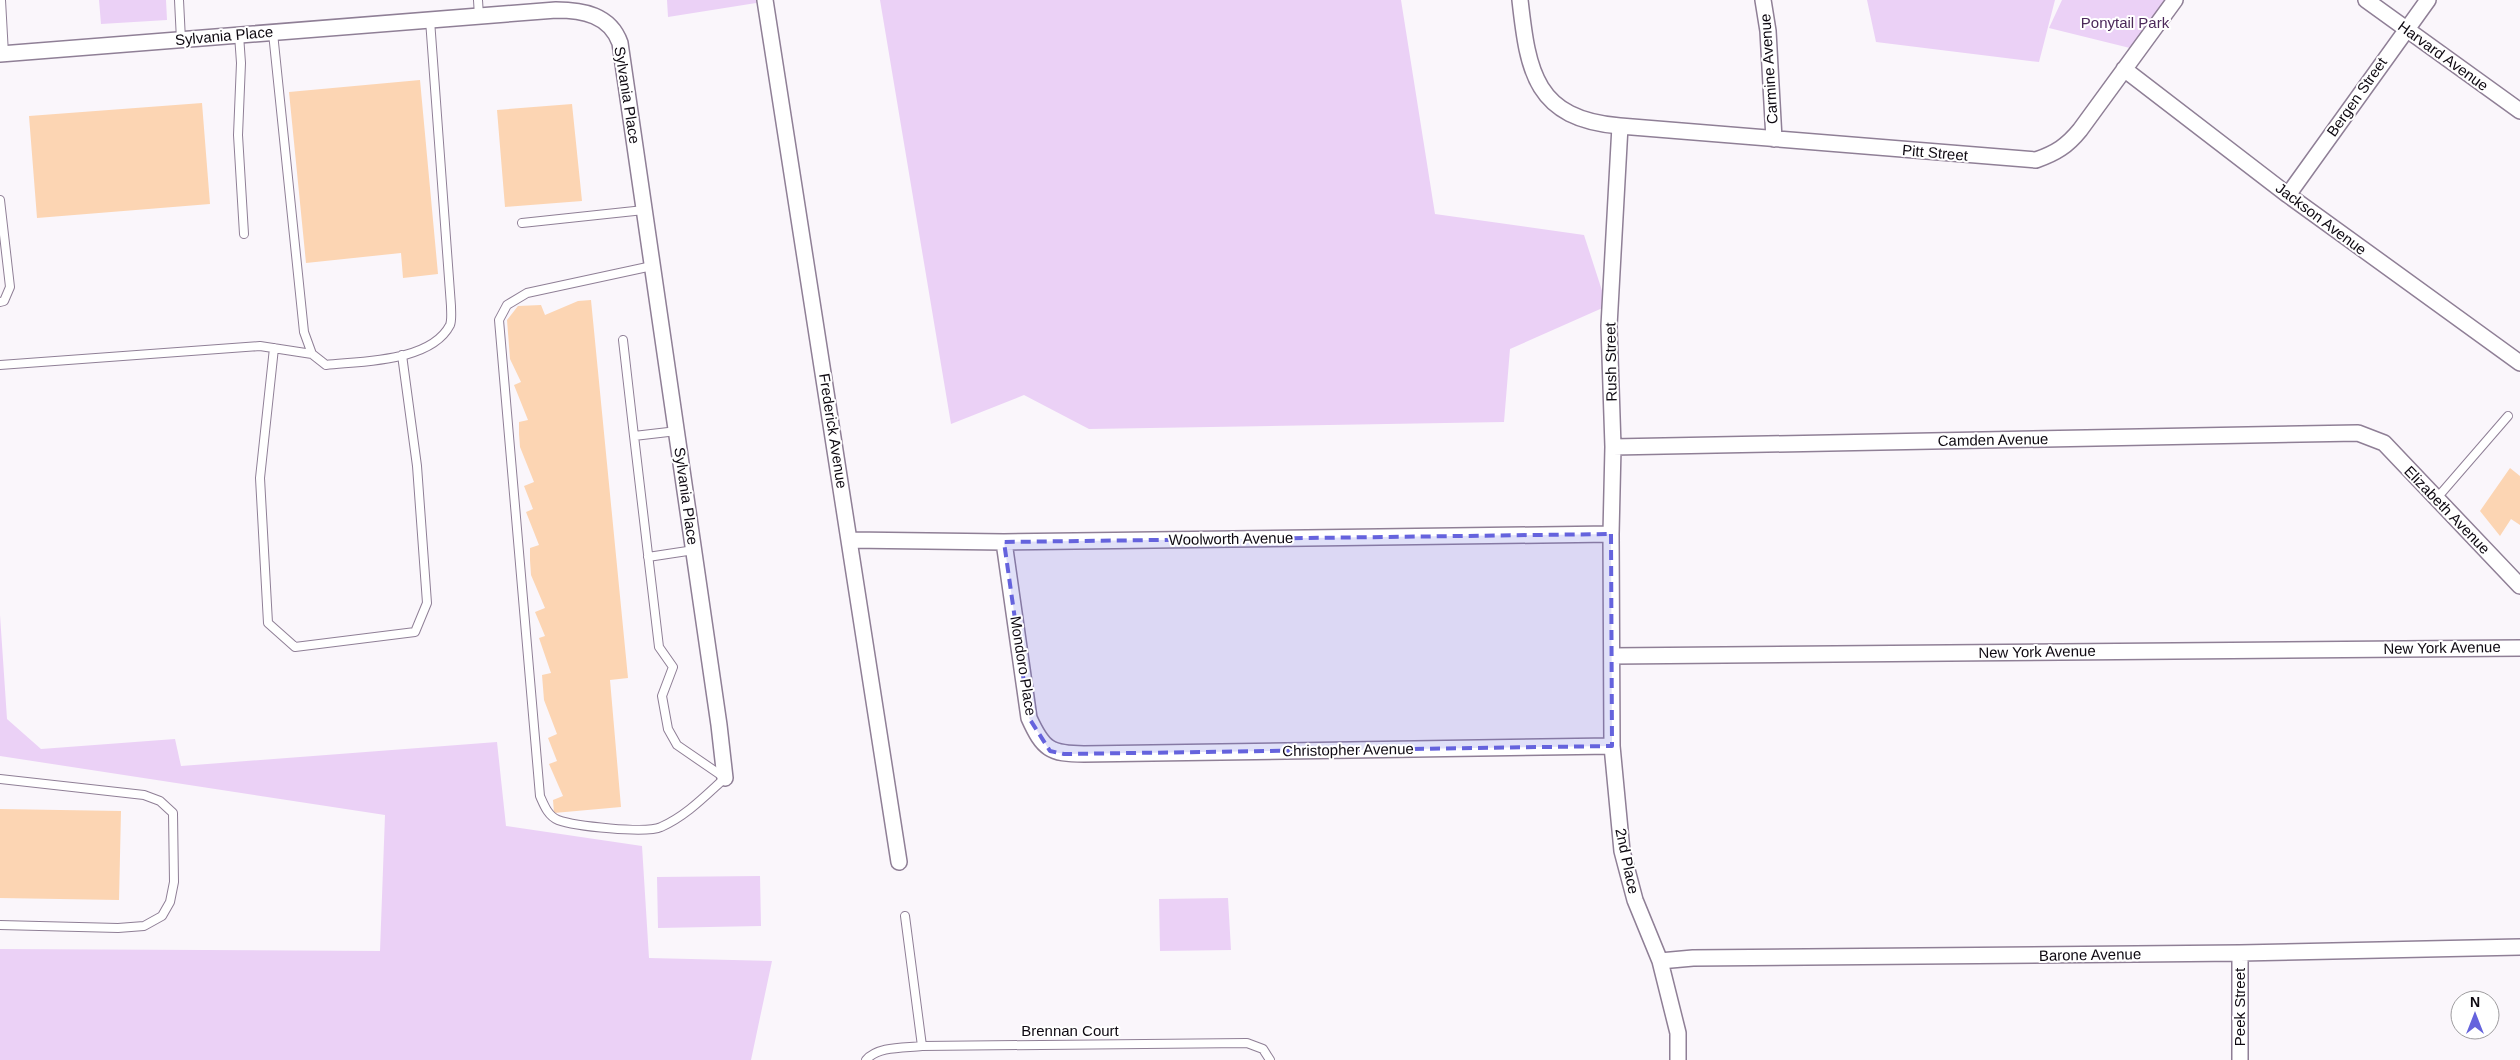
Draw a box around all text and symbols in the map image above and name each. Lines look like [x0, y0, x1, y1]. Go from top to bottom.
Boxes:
street label: Carmine Avenue [1756, 13, 1781, 125]
park label: Ponytail Park [2081, 14, 2170, 31]
street label: Harvard Avenue [2395, 17, 2492, 94]
street label: Sylvania Place [174, 23, 274, 48]
street label: Sylvania Place [611, 45, 644, 145]
street label: Bergen Street [2323, 53, 2391, 139]
street label: Pitt Street [1901, 141, 1969, 164]
street label: Jackson Avenue [2273, 179, 2370, 258]
street label: Rush Street [1601, 321, 1620, 402]
street label: Frederick Avenue [816, 372, 851, 490]
street label: Camden Avenue [1938, 430, 2048, 449]
street label: Sylvania Place [671, 446, 702, 546]
street label: Elizabeth Avenue [2401, 462, 2494, 557]
street label: Woolworth Avenue [1169, 529, 1293, 548]
street label: Mondoro Place [1007, 615, 1040, 717]
street label: New York Avenue [2383, 638, 2501, 657]
street label: New York Avenue [1978, 642, 2096, 661]
street label: Christopher Avenue [1282, 740, 1414, 759]
street label: 2nd Place [1612, 826, 1643, 895]
street label: Barone Avenue [2039, 945, 2141, 964]
street label: Peek Street [2231, 967, 2248, 1046]
north arrow [2450, 990, 2500, 1040]
text: N [2470, 994, 2480, 1010]
street label: Brennan Court [1021, 1022, 1120, 1039]

